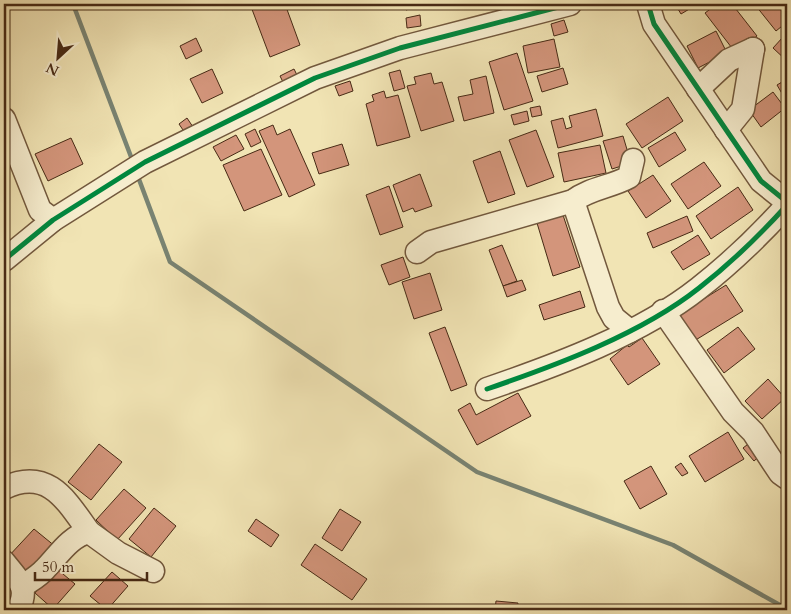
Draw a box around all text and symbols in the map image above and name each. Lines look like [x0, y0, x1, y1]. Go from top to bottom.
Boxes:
north arrow [32, 32, 82, 82]
text: N [43, 58, 62, 80]
scale bar [35, 549, 148, 581]
text: 50 m [42, 557, 74, 577]

